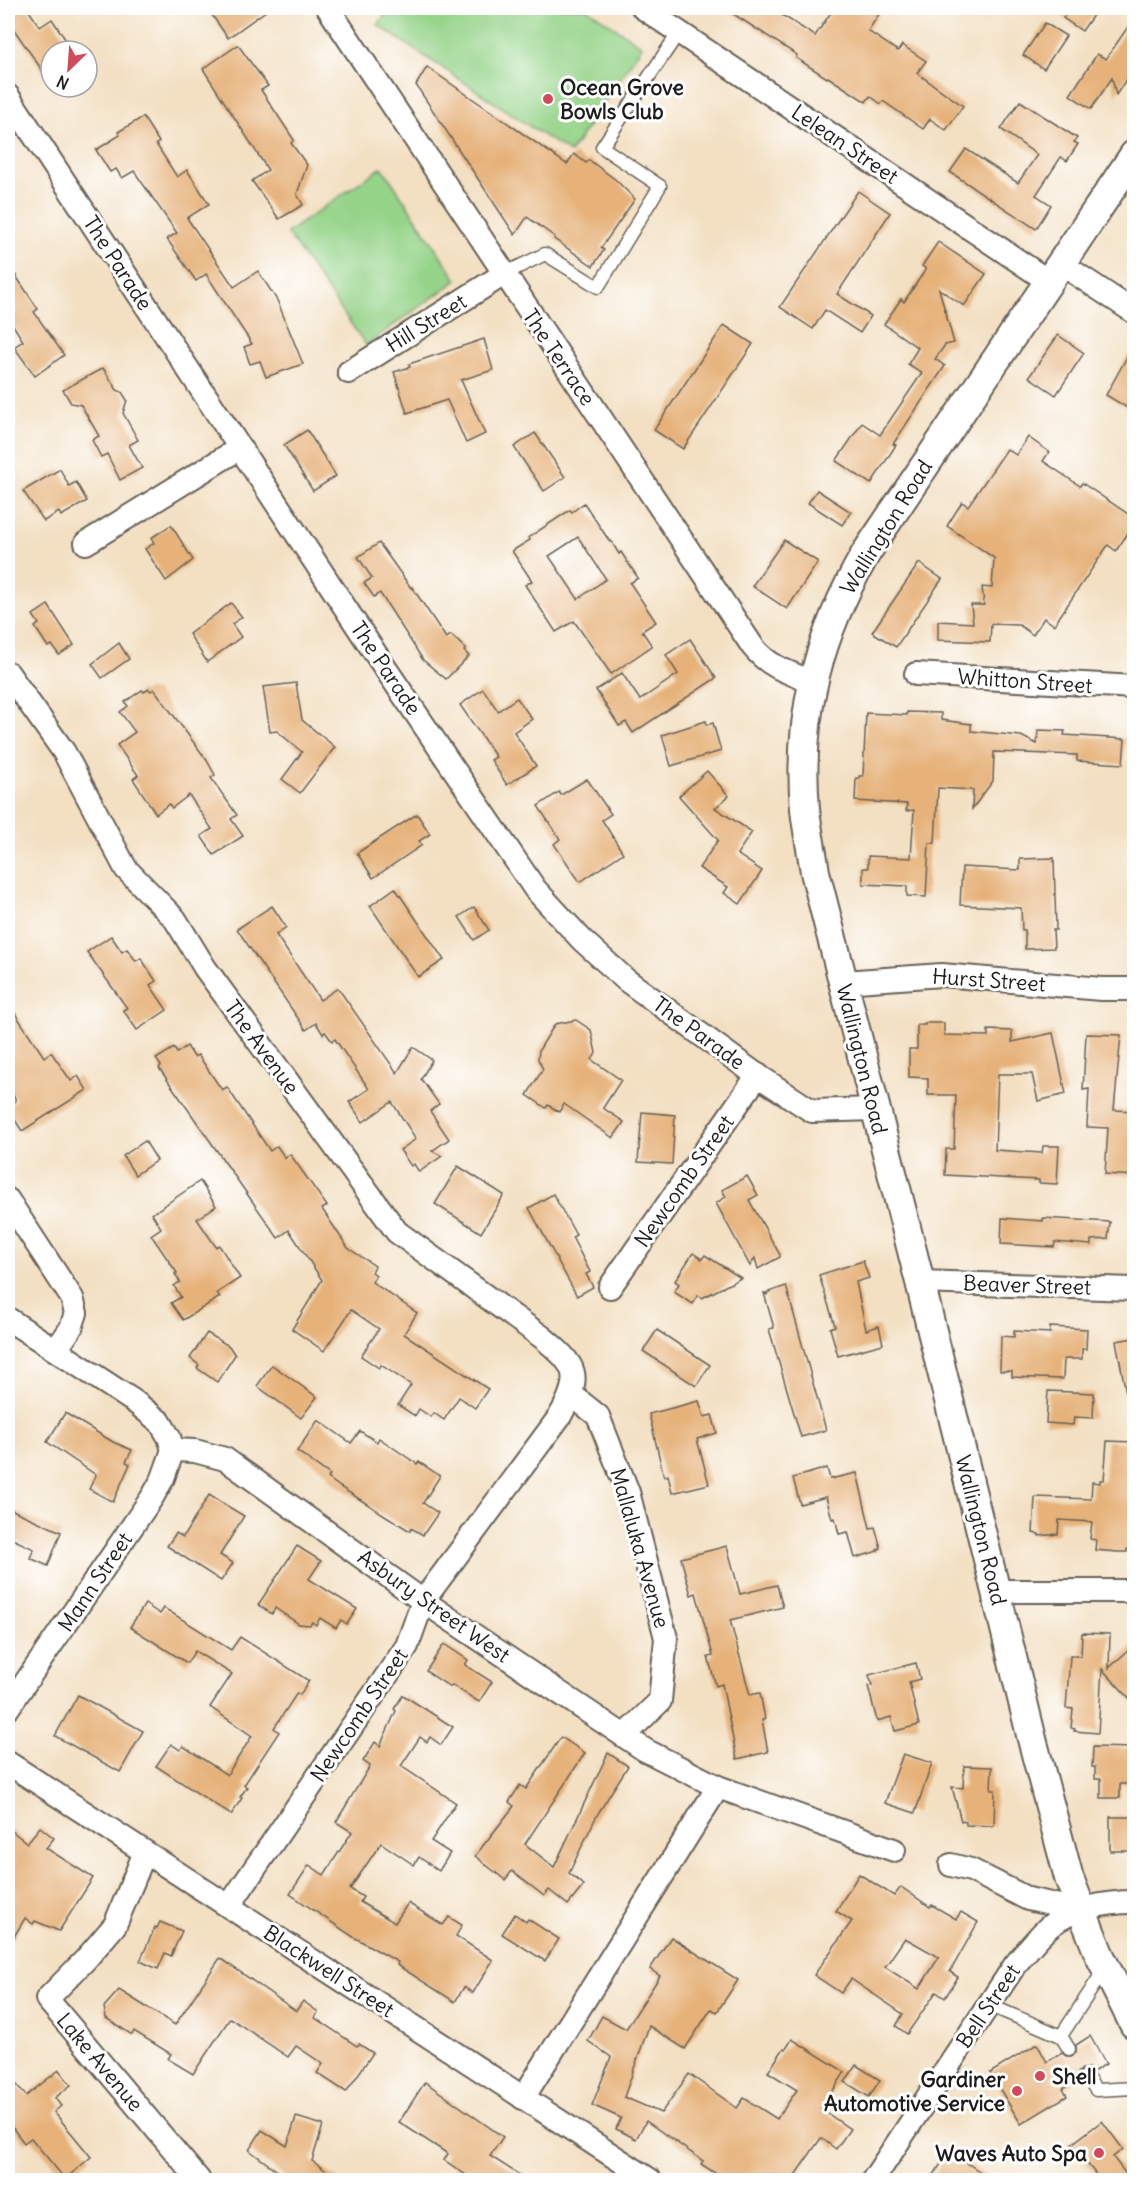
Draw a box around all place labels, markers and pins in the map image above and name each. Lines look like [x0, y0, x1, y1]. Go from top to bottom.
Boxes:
place label: Ocean Grove Bowls Club [560, 74, 684, 125]
marker: Ocean Grove Bowls Club [541, 92, 555, 106]
place label: Shell [1052, 2063, 1097, 2090]
place label: Gardiner Automotive Service [824, 2066, 1005, 2117]
marker: Shell [1033, 2069, 1047, 2083]
marker: Gardiner Automotive Service [1010, 2084, 1024, 2098]
place label: Waves Auto Spa [935, 2140, 1087, 2167]
marker: Waves Auto Spa [1092, 2146, 1106, 2160]

